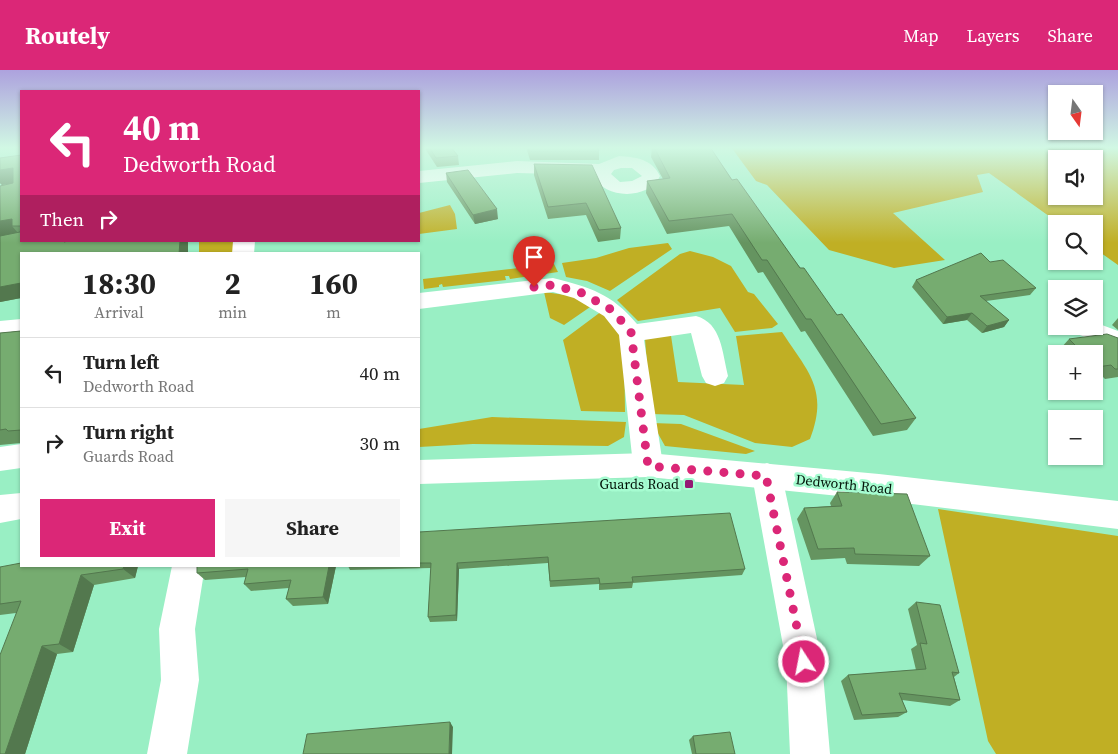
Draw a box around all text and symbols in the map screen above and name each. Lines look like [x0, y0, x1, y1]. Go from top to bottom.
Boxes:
text: Routely [25, 19, 110, 52]
text: Map [903, 23, 938, 48]
text: Layers [966, 23, 1019, 48]
text: Share [1047, 23, 1093, 48]
north arrow [1048, 85, 1102, 140]
map controls [1048, 85, 1103, 465]
text: 40 m [123, 104, 200, 152]
icon: left [40, 110, 105, 175]
text: Dedworth Road [123, 149, 276, 179]
button: sound [1048, 150, 1103, 205]
icon: right [94, 205, 122, 233]
text: Then [40, 206, 84, 232]
button: search [1048, 215, 1103, 270]
pin [513, 236, 555, 287]
icon: arrive [520, 243, 548, 271]
text: 18:30 [82, 263, 156, 304]
text: 2 [224, 263, 241, 304]
text: 160 [309, 263, 358, 304]
button: layers [1048, 280, 1103, 335]
text: Arrival [94, 301, 144, 323]
text: min [218, 301, 247, 323]
text: m [326, 301, 341, 323]
button: + [1048, 345, 1103, 400]
text: Turn left [83, 349, 159, 375]
icon: left [40, 359, 68, 387]
text: 40 m [359, 360, 400, 386]
text: Dedworth Road [83, 375, 194, 397]
button: − [1048, 410, 1103, 465]
text: Turn right [83, 419, 174, 445]
icon: right [40, 429, 68, 457]
text: 30 m [359, 430, 400, 456]
text: Guards Road [83, 445, 174, 467]
street label: Dedworth Road [795, 469, 893, 499]
place label: Guards Road [599, 474, 679, 494]
marker: Guards Road [683, 478, 695, 490]
button: Exit [40, 499, 215, 557]
button: Share [225, 499, 400, 557]
position arrow [777, 635, 829, 687]

